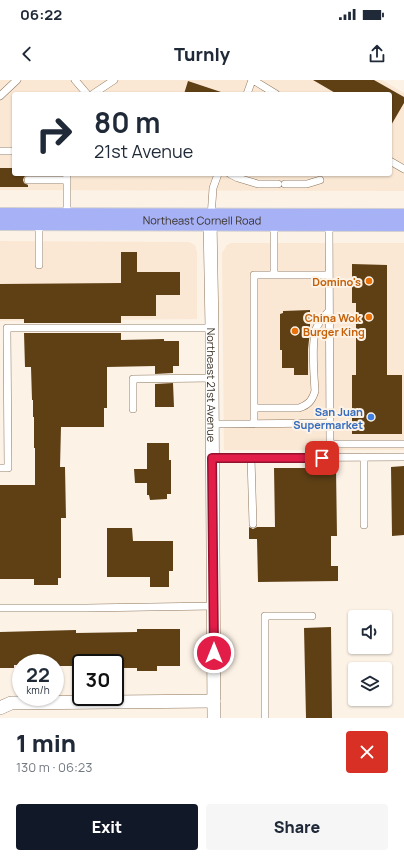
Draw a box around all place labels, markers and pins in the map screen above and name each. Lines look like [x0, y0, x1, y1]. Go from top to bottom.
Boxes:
place label: Domino's [312, 274, 361, 289]
marker: Domino's [364, 276, 374, 286]
place label: China Wok [305, 310, 362, 325]
marker: China Wok [364, 312, 374, 322]
place label: Burger King [303, 324, 365, 339]
marker: Burger King [290, 326, 300, 336]
place label: San Juan Supermarket [293, 404, 363, 432]
marker: San Juan Supermarket [366, 412, 376, 422]
pin [305, 441, 339, 475]

